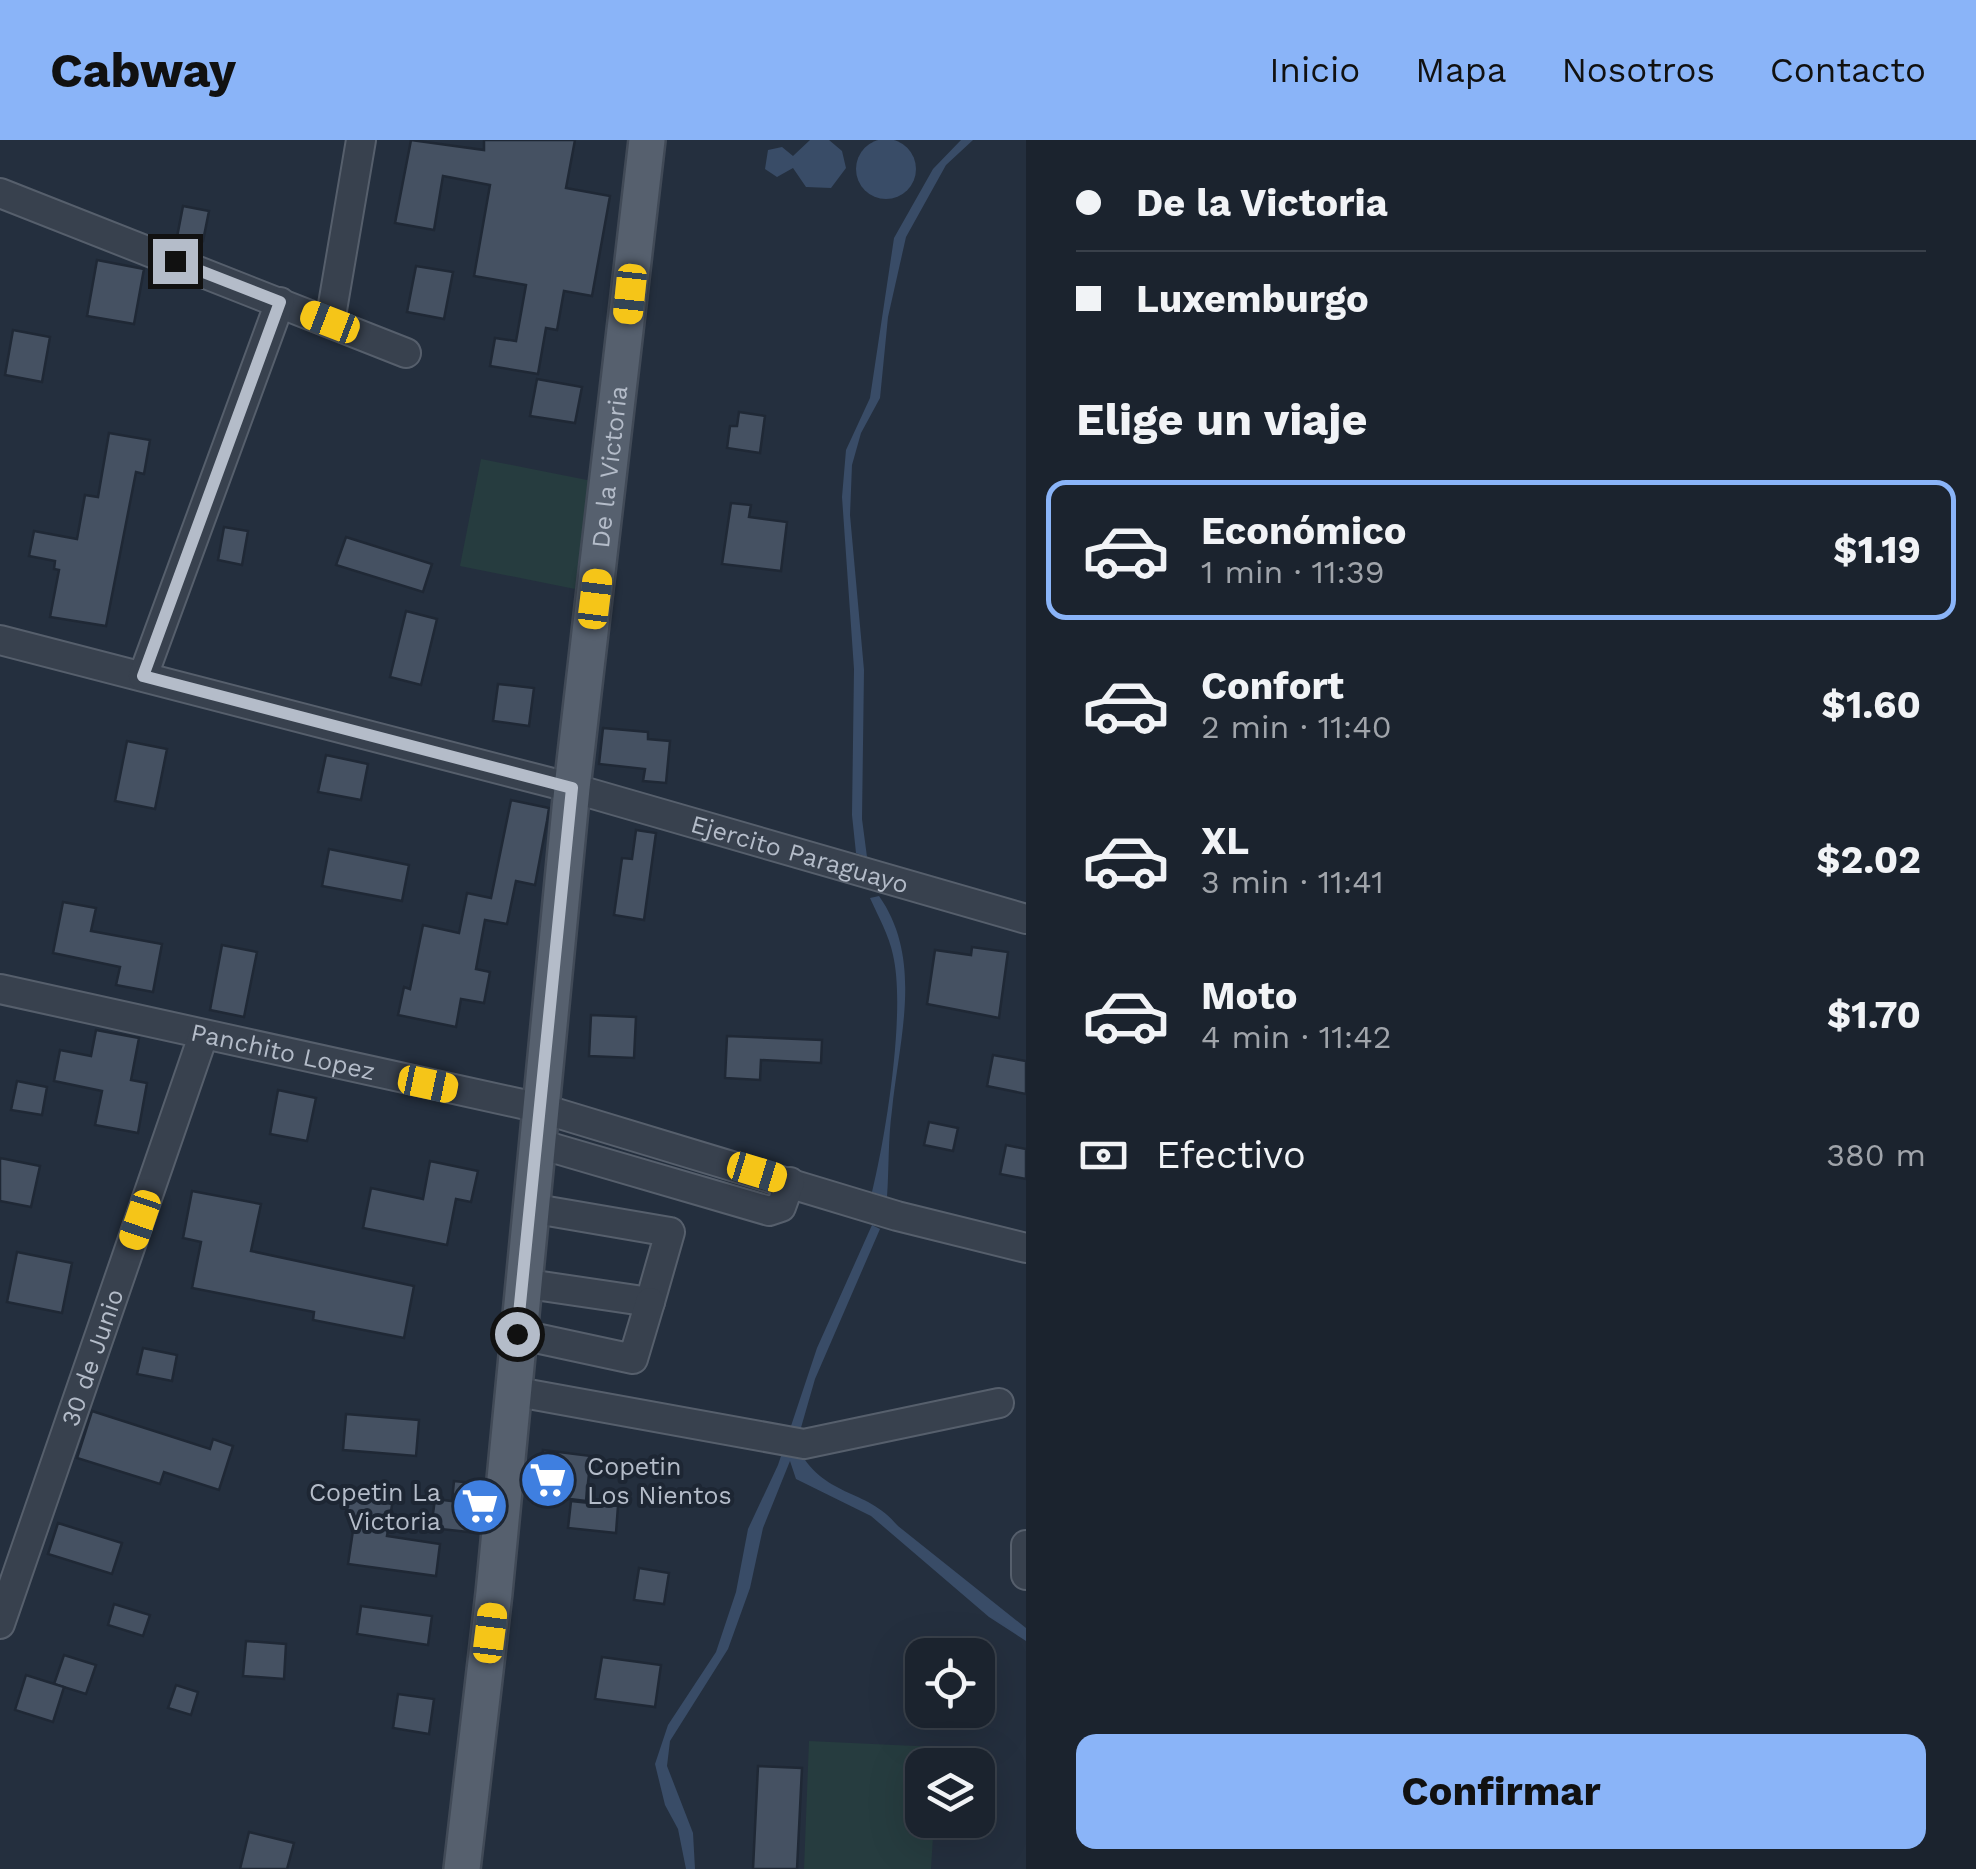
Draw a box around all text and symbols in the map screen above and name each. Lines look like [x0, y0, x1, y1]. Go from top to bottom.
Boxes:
text: Cabway [50, 42, 236, 99]
text: Inicio [1269, 49, 1360, 91]
text: Mapa [1415, 49, 1506, 91]
text: Nosotros [1561, 49, 1715, 91]
text: Contacto [1770, 49, 1926, 91]
text: De la Victoria [1136, 181, 1388, 225]
route end [153, 239, 198, 284]
car [612, 263, 648, 325]
text: Luxemburgo [1136, 277, 1369, 321]
car [297, 297, 363, 347]
street label: De la Victoria [585, 384, 633, 550]
text: Elige un viaje [1076, 393, 1368, 446]
icon: car [1081, 505, 1171, 595]
text: Económico [1201, 509, 1406, 553]
text: $1.19 [1833, 528, 1921, 572]
text: 1 min · 11:39 [1201, 553, 1384, 591]
car [576, 567, 614, 631]
icon: car [1081, 660, 1171, 750]
text: Confort [1201, 664, 1344, 708]
text: $1.60 [1822, 683, 1921, 727]
text: 2 min · 11:40 [1201, 708, 1392, 746]
street label: Ejercito Paraguayo [688, 809, 912, 899]
icon: car [1081, 815, 1171, 905]
text: XL [1201, 819, 1249, 863]
text: $2.02 [1816, 838, 1921, 882]
text: 3 min · 11:41 [1201, 863, 1384, 901]
icon: car [1081, 970, 1171, 1060]
text: Moto [1201, 974, 1297, 1018]
text: $1.70 [1827, 993, 1921, 1037]
street label: Panchito Lopez [188, 1017, 378, 1086]
text: 4 min · 11:42 [1201, 1018, 1391, 1056]
car [396, 1063, 460, 1105]
icon: cash [1076, 1128, 1131, 1183]
text: Efectivo [1156, 1133, 1306, 1177]
text: 380 m [1826, 1136, 1926, 1174]
car [724, 1149, 790, 1195]
car [116, 1187, 164, 1253]
street label: 30 de Junio [55, 1285, 129, 1430]
route start [495, 1312, 540, 1357]
supermarket icon: Copetin Los Nientos [518, 1450, 578, 1510]
place label: Copetin Los Nientos [587, 1452, 732, 1510]
supermarket icon: Copetin La Victoria [450, 1476, 510, 1536]
place label: Copetin La Victoria [309, 1478, 441, 1536]
car [471, 1601, 509, 1665]
map controls [905, 1638, 995, 1838]
button: locate [905, 1638, 995, 1728]
button: Confirmar [1076, 1734, 1926, 1849]
button: layers [905, 1748, 995, 1838]

